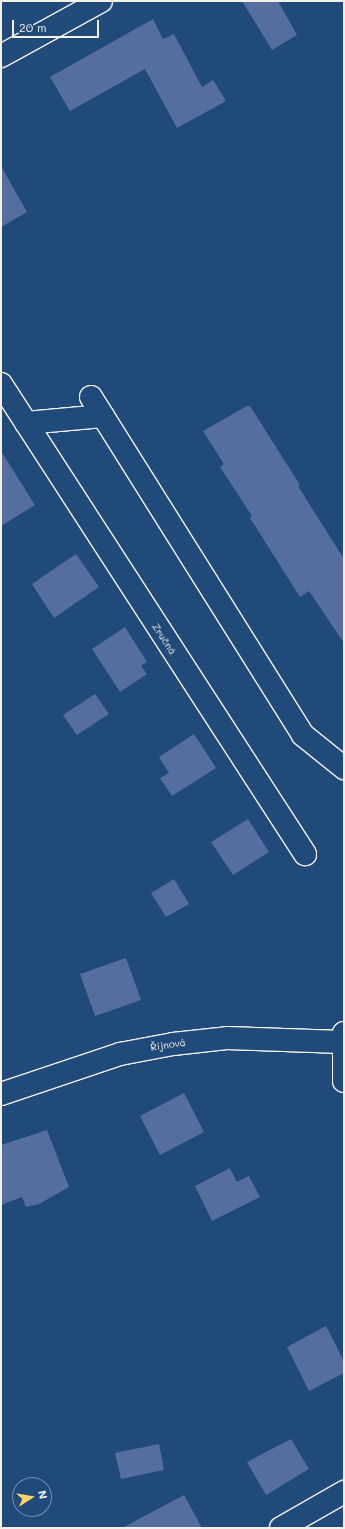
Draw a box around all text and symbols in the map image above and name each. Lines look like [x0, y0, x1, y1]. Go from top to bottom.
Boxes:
scale bar [14, 12, 101, 38]
text: 20 m [19, 19, 47, 35]
street label: Zručná [149, 621, 179, 657]
street label: Říjnová [150, 1036, 186, 1054]
north arrow [12, 1477, 52, 1517]
text: N [35, 1489, 51, 1500]

